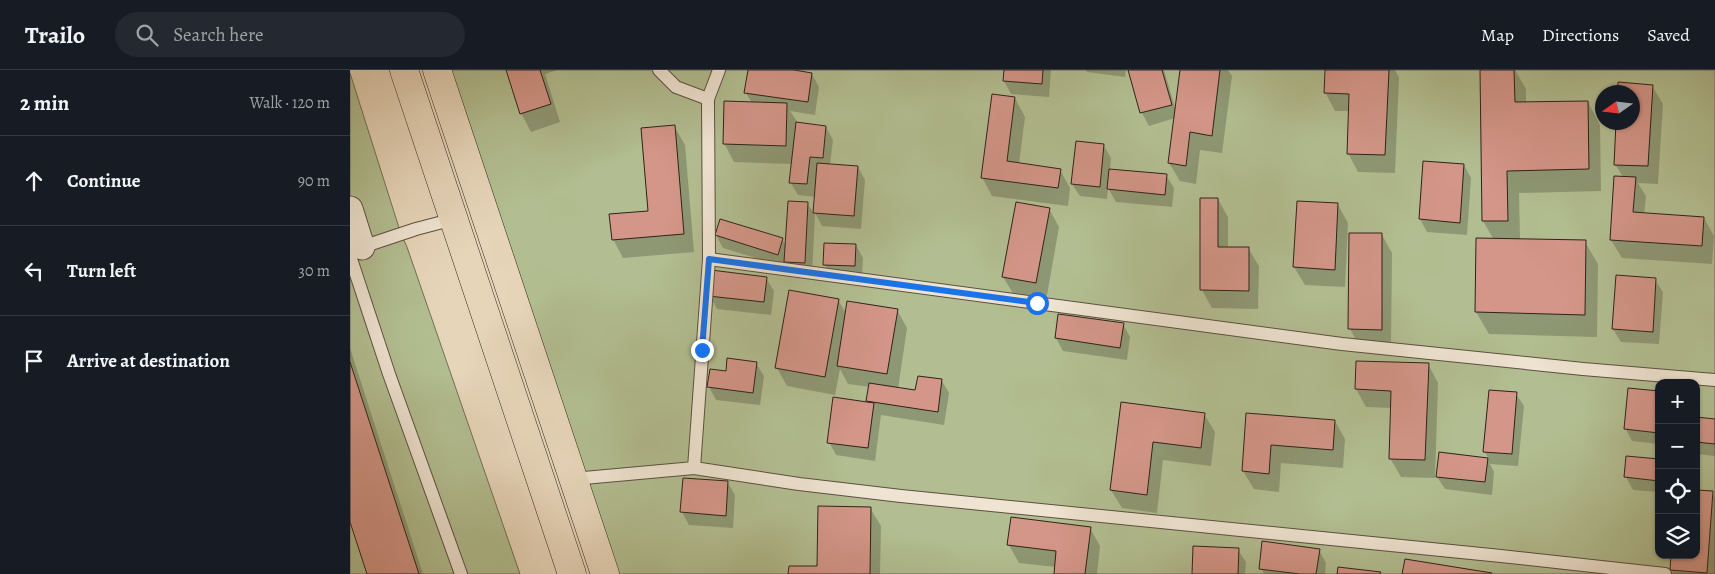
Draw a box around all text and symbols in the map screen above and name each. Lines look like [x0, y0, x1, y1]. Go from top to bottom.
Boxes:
search box [115, 12, 465, 57]
text: Trailo [25, 19, 85, 51]
icon: search [133, 21, 161, 49]
text: Search here [173, 22, 264, 48]
text: Map [1481, 23, 1514, 47]
text: Directions [1542, 23, 1619, 47]
text: Saved [1647, 23, 1690, 47]
north arrow [1595, 85, 1640, 130]
text: 2 min [20, 89, 69, 117]
text: Walk · 120 m [249, 92, 330, 114]
icon: ahead [20, 167, 48, 195]
text: Continue [67, 168, 141, 194]
text: 90 m [298, 170, 330, 192]
icon: left [20, 257, 48, 285]
text: Turn left [67, 258, 136, 284]
text: 30 m [298, 260, 330, 282]
route start [1026, 292, 1049, 315]
route end [691, 339, 714, 362]
icon: arrive [20, 347, 48, 375]
text: Arrive at destination [67, 348, 230, 374]
map controls [1655, 379, 1700, 559]
button: + [1655, 379, 1700, 424]
button: − [1655, 424, 1700, 469]
button: locate [1655, 469, 1700, 514]
button: layers [1655, 514, 1700, 559]

